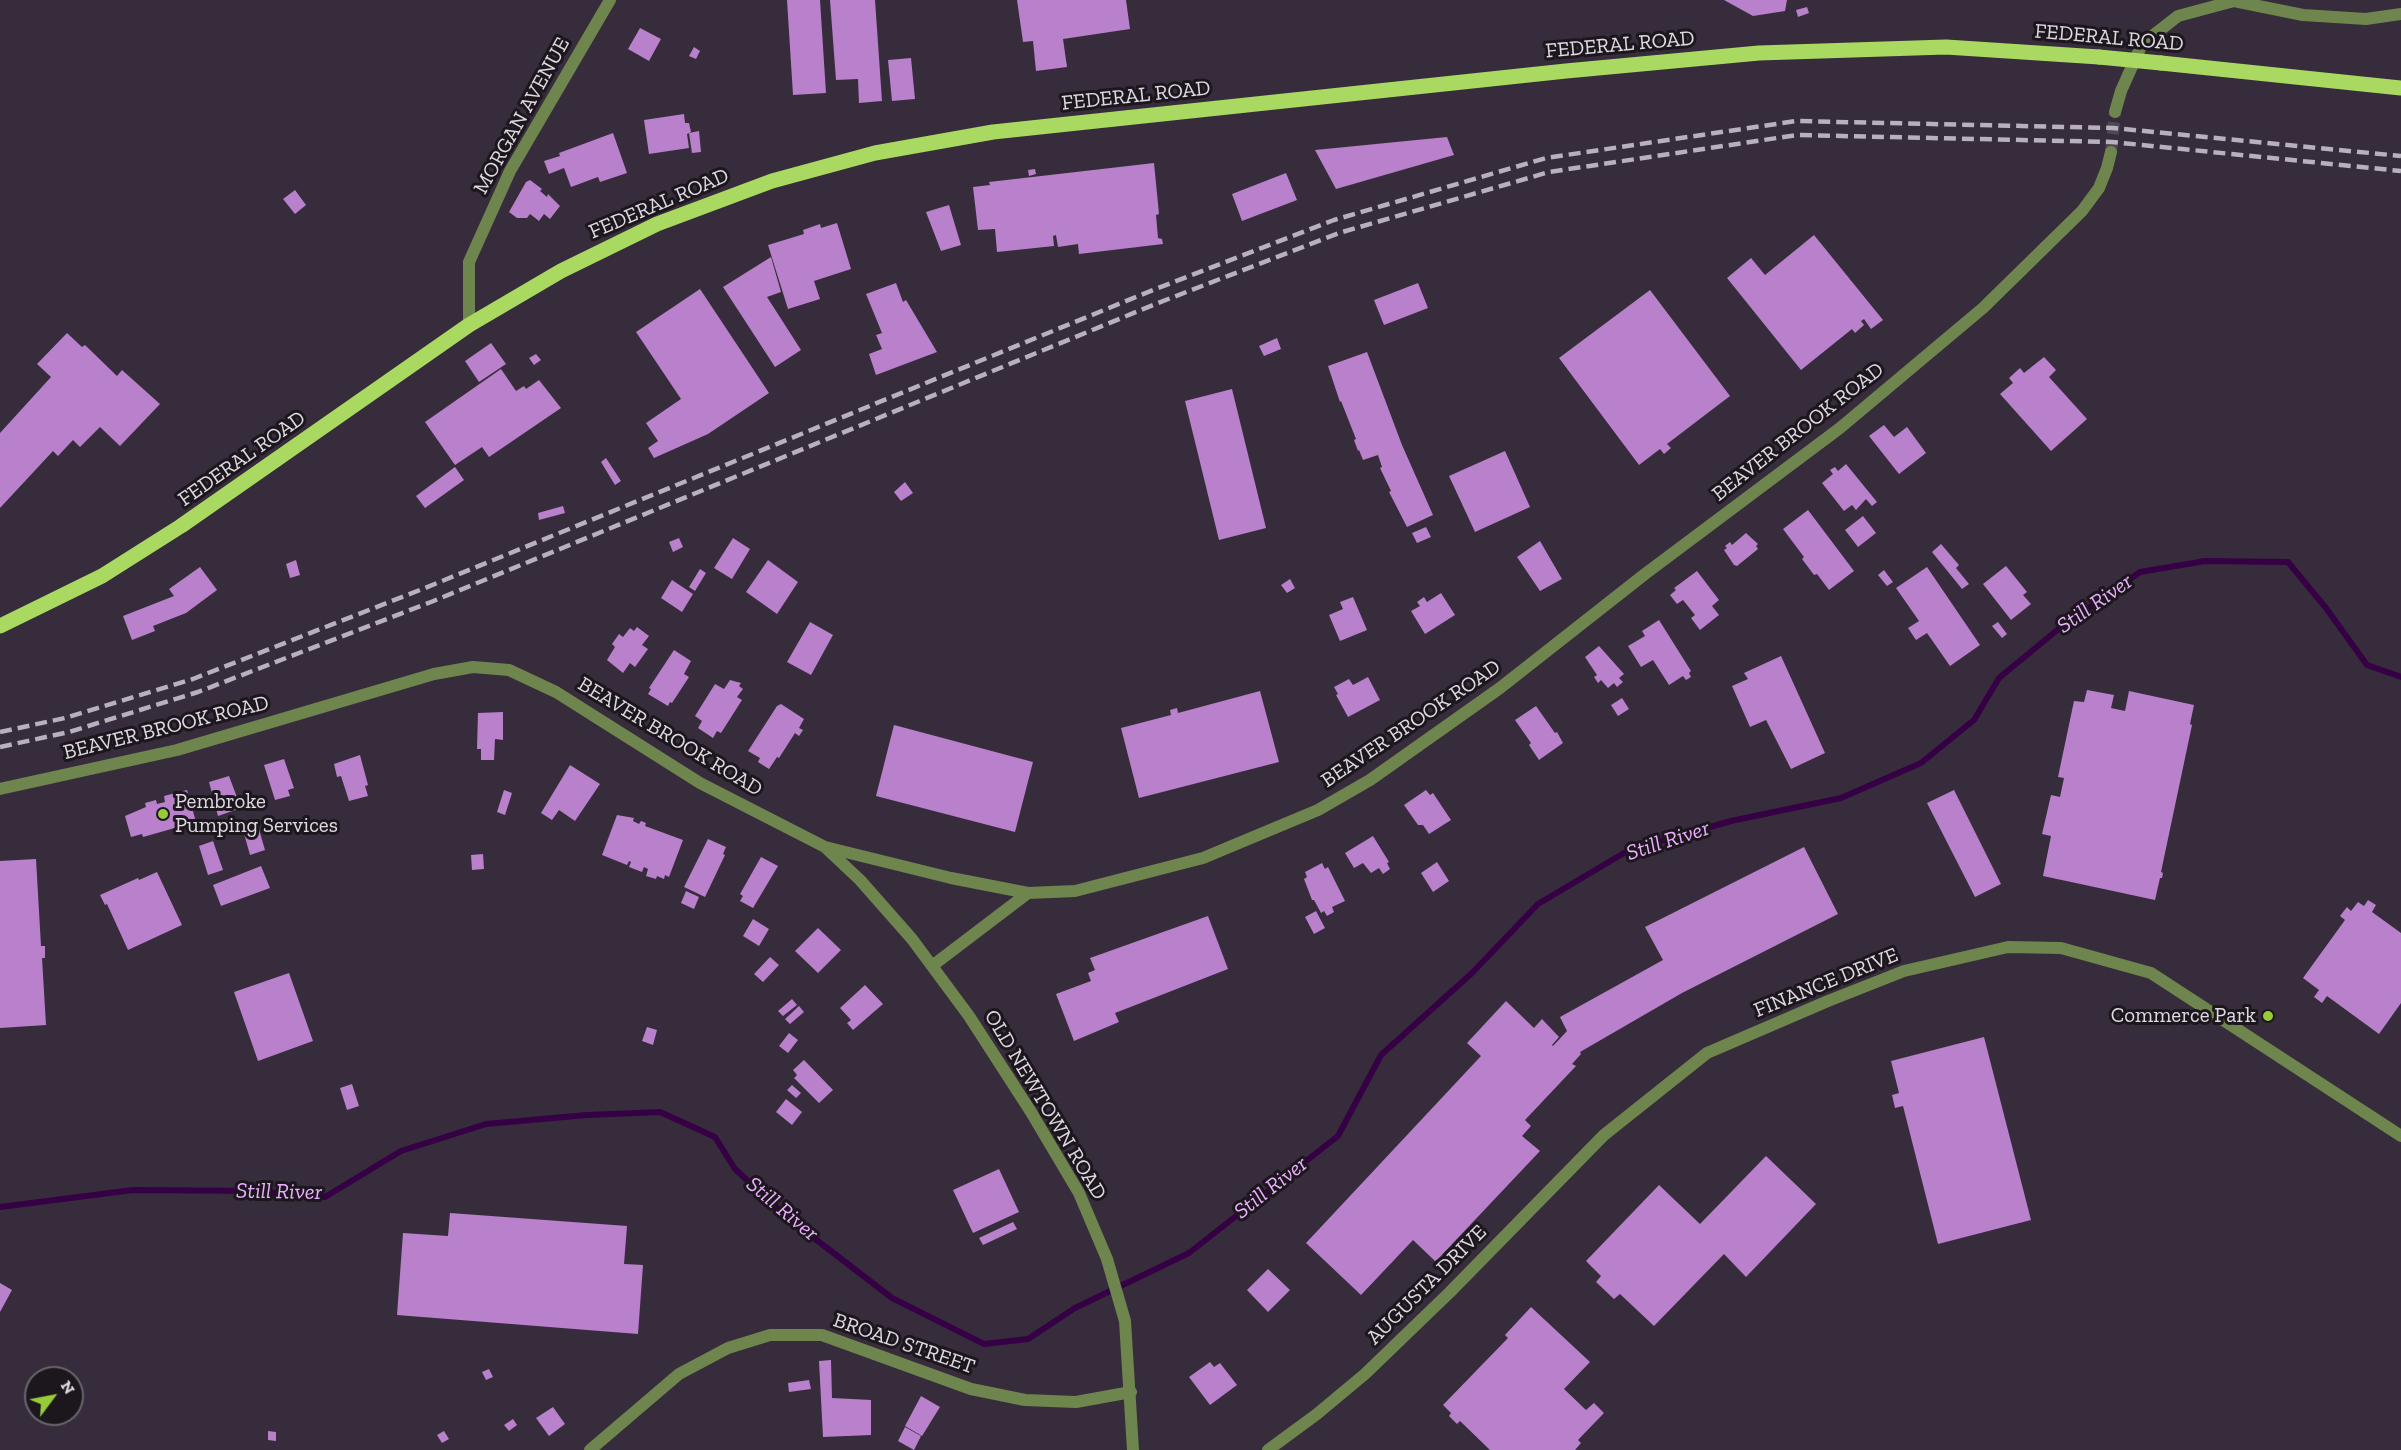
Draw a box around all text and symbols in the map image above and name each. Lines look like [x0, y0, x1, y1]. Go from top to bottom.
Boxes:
street label: FEDERAL ROAD [2033, 19, 2185, 57]
street label: FEDERAL ROAD [1544, 26, 1696, 64]
street label: MORGAN AVENUE [468, 33, 576, 199]
street label: FEDERAL ROAD [1060, 76, 1212, 116]
street label: FEDERAL ROAD [585, 163, 733, 245]
street label: BEAVER BROOK ROAD [1707, 357, 1889, 507]
street label: FEDERAL ROAD [173, 406, 311, 512]
water label: Still River [2052, 568, 2138, 640]
street label: BEAVER BROOK ROAD [1317, 655, 1505, 793]
street label: BEAVER BROOK ROAD [573, 672, 767, 802]
street label: BEAVER BROOK ROAD [61, 690, 271, 766]
place label: Pembroke Pumping Services [175, 789, 338, 839]
marker: Pembroke Pumping Services [156, 807, 170, 821]
water label: Still River [1623, 815, 1713, 867]
street label: FINANCE DRIVE [1750, 943, 1902, 1023]
place label: Commerce Park [2111, 1003, 2256, 1029]
street label: OLD NEWTOWN ROAD [978, 1005, 1112, 1205]
marker: Commerce Park [2261, 1009, 2275, 1023]
water label: Still River [1229, 1151, 1313, 1225]
water label: Still River [741, 1171, 823, 1247]
water label: Still River [236, 1178, 322, 1206]
street label: AUGUSTA DRIVE [1362, 1220, 1492, 1350]
street label: BROAD STREET [830, 1308, 978, 1380]
north arrow [24, 1366, 84, 1426]
text: N [57, 1377, 79, 1397]

